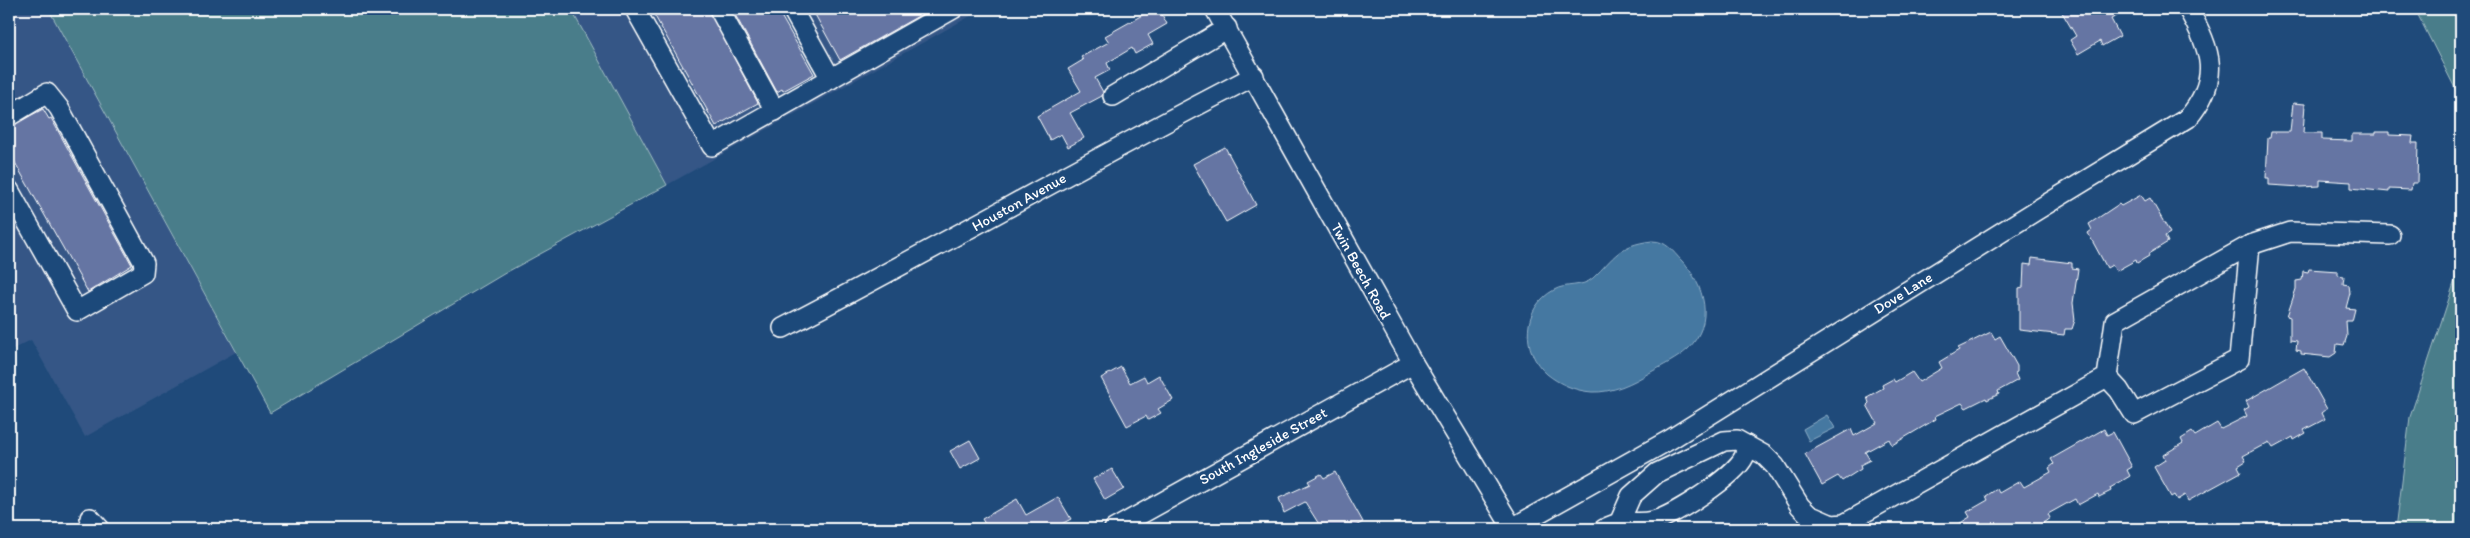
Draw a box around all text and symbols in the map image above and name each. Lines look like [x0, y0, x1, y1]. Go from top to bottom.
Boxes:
street label: Houston Avenue [969, 169, 1069, 235]
street label: Twin Beech Road [1327, 220, 1395, 322]
street label: Dove Lane [1870, 268, 1936, 318]
street label: South Ingleside Street [1196, 403, 1330, 489]

